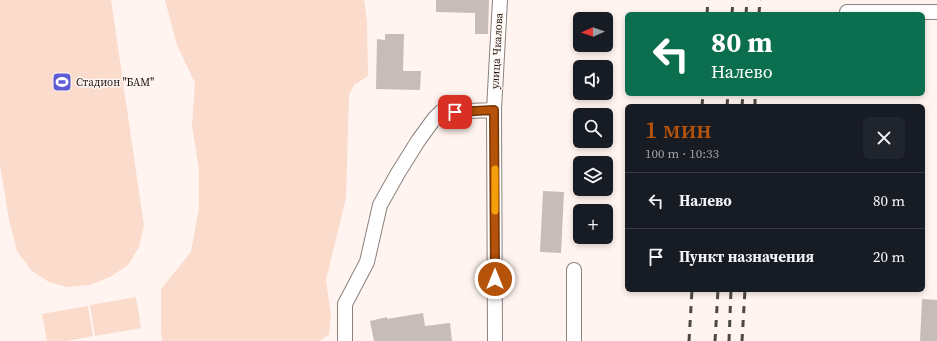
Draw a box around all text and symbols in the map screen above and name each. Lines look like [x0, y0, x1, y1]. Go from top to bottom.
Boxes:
street label: улица Чкалова [488, 12, 507, 90]
north arrow [573, 12, 613, 52]
map controls [573, 12, 613, 244]
text: 80 m [711, 23, 773, 61]
icon: left [645, 28, 697, 80]
text: Налево [711, 59, 773, 84]
button: sound [573, 60, 613, 100]
sports icon: Стадион "БАМ" [51, 71, 73, 93]
place label: Стадион "БАМ" [76, 75, 154, 90]
pin [438, 95, 472, 129]
icon: arrive [444, 101, 466, 123]
button: search [573, 108, 613, 148]
text: 1 мин [645, 113, 712, 146]
button: close [863, 117, 905, 159]
text: 100 m · 10:33 [645, 145, 719, 162]
button: layers [573, 156, 613, 196]
icon: left [645, 190, 667, 212]
text: Налево [679, 190, 732, 211]
text: 80 m [873, 190, 905, 211]
button: + [573, 204, 613, 244]
icon: arrive [645, 246, 667, 268]
text: Пункт назначения [679, 246, 814, 267]
text: 20 m [873, 246, 905, 267]
position arrow [474, 258, 516, 300]

